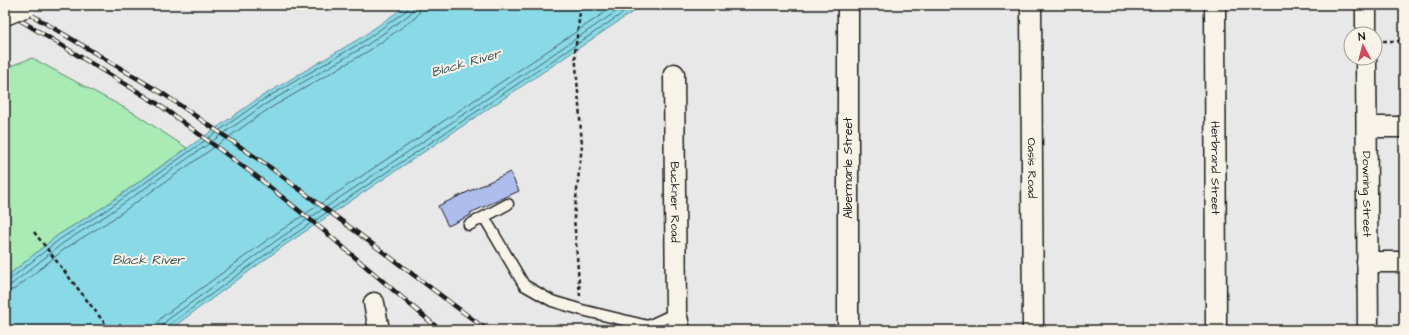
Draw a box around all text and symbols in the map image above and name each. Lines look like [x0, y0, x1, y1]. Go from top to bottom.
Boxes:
north arrow [1343, 26, 1383, 66]
text: N [1358, 29, 1366, 44]
water label: Black River [429, 44, 505, 82]
street label: Albermarle Street [840, 117, 857, 219]
street label: Herbrand Street [1207, 121, 1224, 215]
street label: Oasis Road [1023, 138, 1041, 198]
street label: Downing Street [1357, 151, 1376, 237]
street label: Buckner Road [666, 161, 684, 243]
water label: Black River [112, 251, 186, 269]

